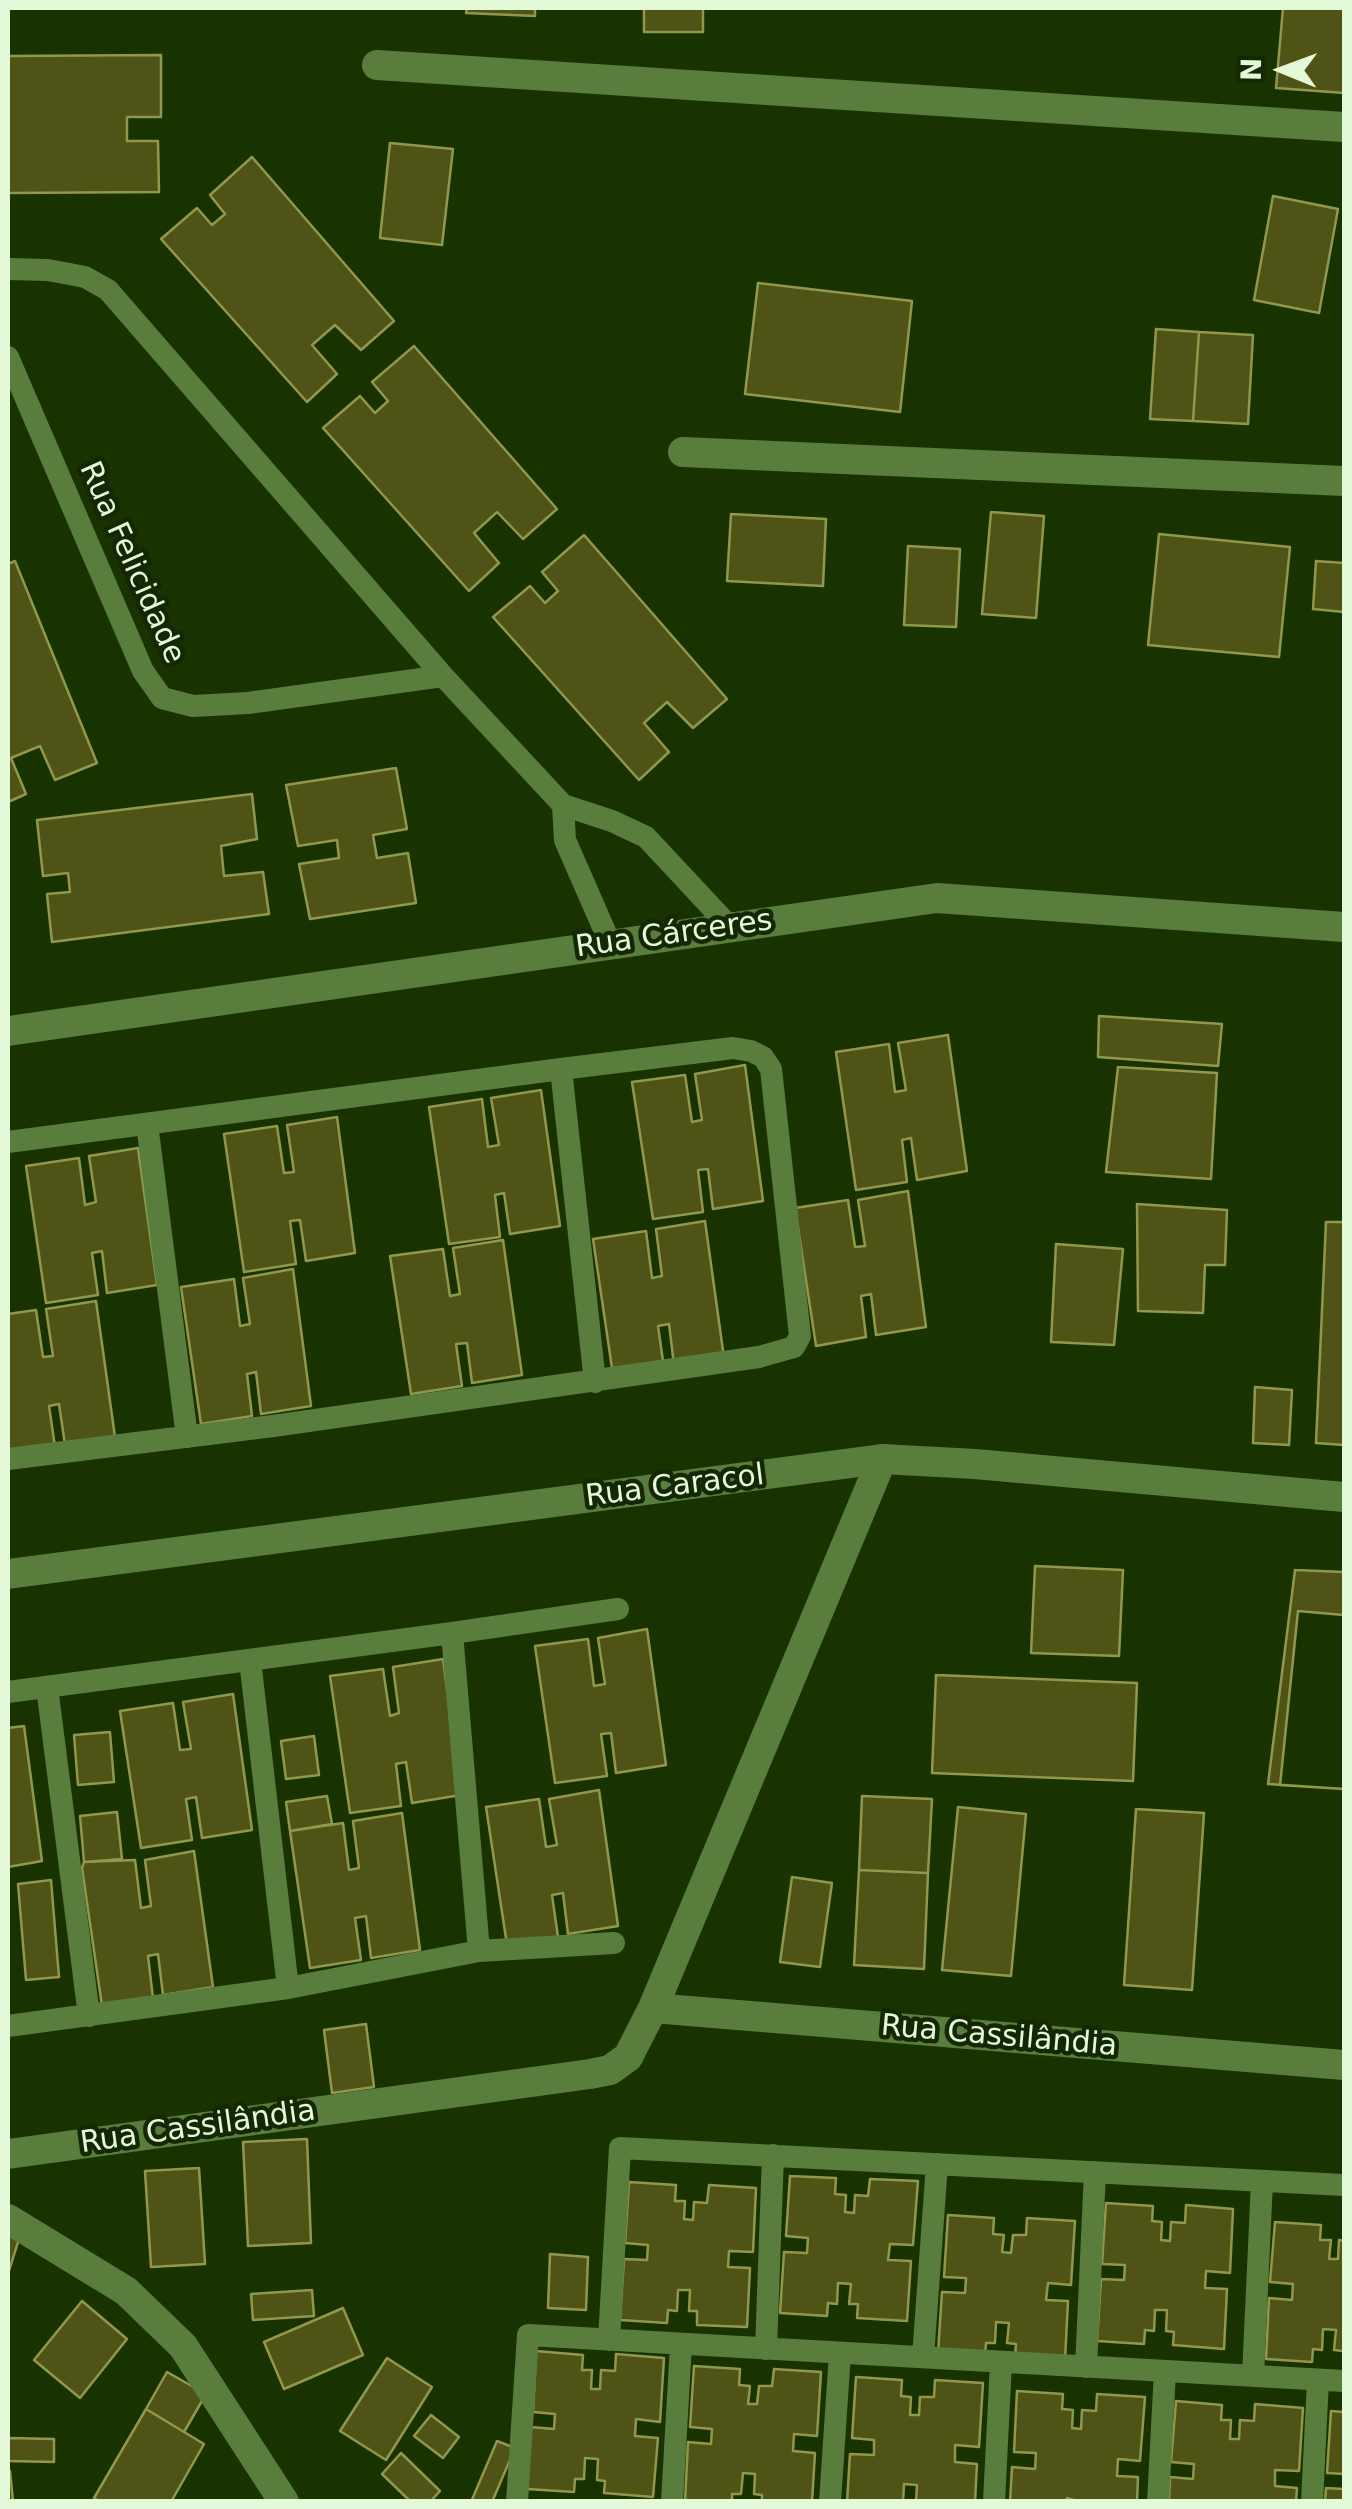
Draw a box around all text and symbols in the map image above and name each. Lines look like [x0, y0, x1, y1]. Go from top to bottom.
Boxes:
north arrow [1232, 20, 1332, 120]
text: N [1235, 57, 1268, 81]
street label: Rua Felicidade [70, 457, 192, 669]
street label: Rua Cárceres [573, 903, 775, 967]
street label: Rua Caracol [584, 1458, 766, 1516]
street label: Rua Cassilândia [879, 2009, 1119, 2065]
street label: Rua Cassilândia [78, 2094, 318, 2162]

